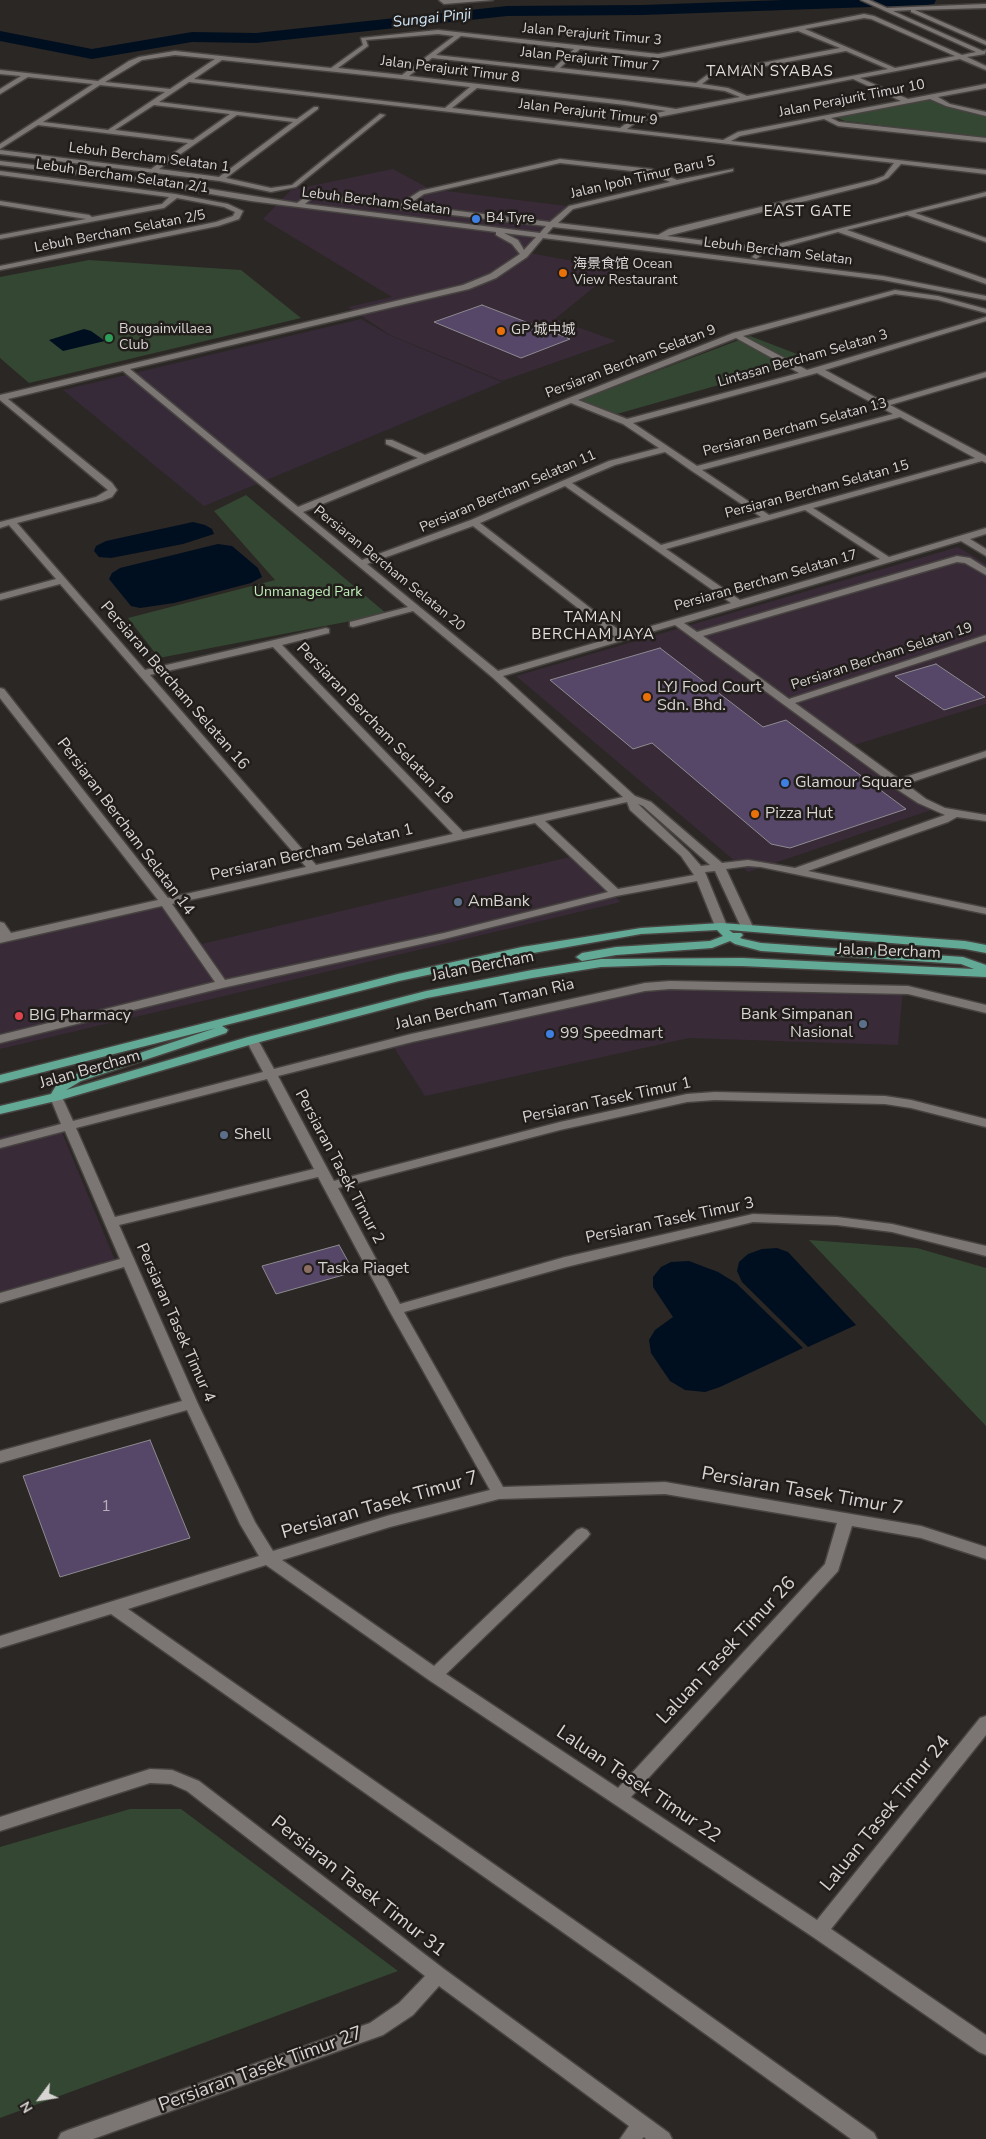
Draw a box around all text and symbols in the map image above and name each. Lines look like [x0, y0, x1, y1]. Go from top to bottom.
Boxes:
water label: Sungai Pinji [392, 6, 472, 32]
street label: Jalan Perajurit Timur 3 [522, 21, 662, 49]
street label: Jalan Perajurit Timur 7 [520, 44, 660, 76]
street label: Jalan Perajurit Timur 8 [380, 53, 520, 87]
district label: TAMAN SYABAS [705, 63, 835, 81]
street label: Jalan Perajurit Timur 10 [778, 77, 926, 121]
street label: Jalan Perajurit Timur 9 [518, 96, 658, 130]
street label: Lebuh Bercham Selatan 1 [68, 140, 230, 176]
street label: Jalan Ipoh Timur Baru 5 [569, 153, 717, 203]
street label: Lebuh Bercham Selatan 2/1 [35, 157, 209, 197]
street label: Lebuh Bercham Selatan [301, 185, 451, 219]
district label: EAST GATE [763, 203, 853, 221]
street label: Lebuh Bercham Selatan 2/5 [33, 207, 207, 257]
place label: B4 Tyre [486, 211, 535, 227]
marker: B4 Tyre [470, 213, 482, 225]
street label: Lebuh Bercham Selatan [703, 235, 853, 269]
place label: 海景食馆 Ocean View Restaurant [573, 257, 677, 290]
marker: 海景食馆 Ocean View Restaurant [557, 267, 569, 279]
place label: Bougainvillaea Club [119, 322, 212, 354]
street label: Persiaran Bercham Selatan 9 [543, 322, 719, 402]
place label: GP 城中城 [511, 323, 576, 339]
marker: GP 城中城 [495, 325, 507, 337]
street label: Lintasan Bercham Selatan 3 [716, 327, 890, 391]
marker: Bougainvillaea Club [103, 332, 115, 344]
street label: Persiaran Bercham Selatan 13 [701, 395, 889, 461]
street label: Persiaran Bercham Selatan 11 [417, 447, 599, 537]
street label: Persiaran Bercham Selatan 15 [723, 457, 911, 523]
street label: Persiaran Bercham Selatan 20 [310, 503, 468, 635]
street label: Persiaran Bercham Selatan 17 [672, 547, 860, 615]
park label: Unmanaged Park [254, 585, 362, 601]
street label: Persiaran Bercham Selatan 16 [96, 598, 252, 774]
district label: TAMAN BERCHAM JAYA [530, 609, 656, 644]
street label: Persiaran Bercham Selatan 19 [789, 620, 975, 694]
street label: Persiaran Bercham Selatan 18 [292, 639, 456, 809]
place label: LYJ Food Court Sdn. Bhd. [657, 678, 761, 716]
marker: LYJ Food Court Sdn. Bhd. [641, 691, 653, 703]
street label: Persiaran Bercham Selatan 14 [52, 735, 198, 919]
place label: Glamour Square [795, 773, 912, 793]
marker: Glamour Square [779, 777, 791, 789]
place label: Pizza Hut [765, 804, 833, 824]
marker: Pizza Hut [749, 808, 761, 820]
street label: Persiaran Bercham Selatan 1 [209, 820, 415, 886]
place label: AmBank [468, 892, 530, 912]
marker: AmBank [452, 896, 464, 908]
street label: Jalan Bercham [837, 941, 941, 963]
street label: Jalan Bercham [430, 948, 536, 986]
street label: Jalan Bercham Taman Ria [394, 975, 576, 1035]
place label: Bank Simpanan Nasional [741, 1005, 853, 1043]
place label: BIG Pharmacy [29, 1006, 131, 1026]
marker: BIG Pharmacy [13, 1010, 25, 1022]
marker: Bank Simpanan Nasional [857, 1018, 869, 1030]
place label: 99 Speedmart [560, 1024, 663, 1044]
marker: 99 Speedmart [544, 1028, 556, 1040]
street label: Jalan Bercham [38, 1046, 142, 1094]
street label: Persiaran Tasek Timur 1 [521, 1074, 693, 1128]
street label: Persiaran Tasek Timur 2 [290, 1087, 388, 1247]
place label: Shell [234, 1125, 271, 1145]
marker: Shell [218, 1129, 230, 1141]
street label: Persiaran Tasek Timur 3 [584, 1194, 756, 1248]
street label: Persiaran Tasek Timur 4 [131, 1241, 219, 1405]
place label: Taska Piaget [318, 1259, 409, 1279]
marker: Taska Piaget [302, 1263, 314, 1275]
street label: Persiaran Tasek Timur 7 [700, 1463, 904, 1521]
street label: Persiaran Tasek Timur 7 [279, 1467, 481, 1545]
house number: 1 [101, 1497, 111, 1517]
street label: Laluan Tasek Timur 26 [653, 1573, 801, 1729]
street label: Laluan Tasek Timur 22 [551, 1721, 725, 1849]
street label: Laluan Tasek Timur 24 [816, 1732, 956, 1896]
street label: Persiaran Tasek Timur 31 [266, 1812, 450, 1962]
street label: Persiaran Tasek Timur 27 [156, 2022, 366, 2118]
north arrow [15, 2074, 65, 2124]
text: N [16, 2098, 38, 2116]

